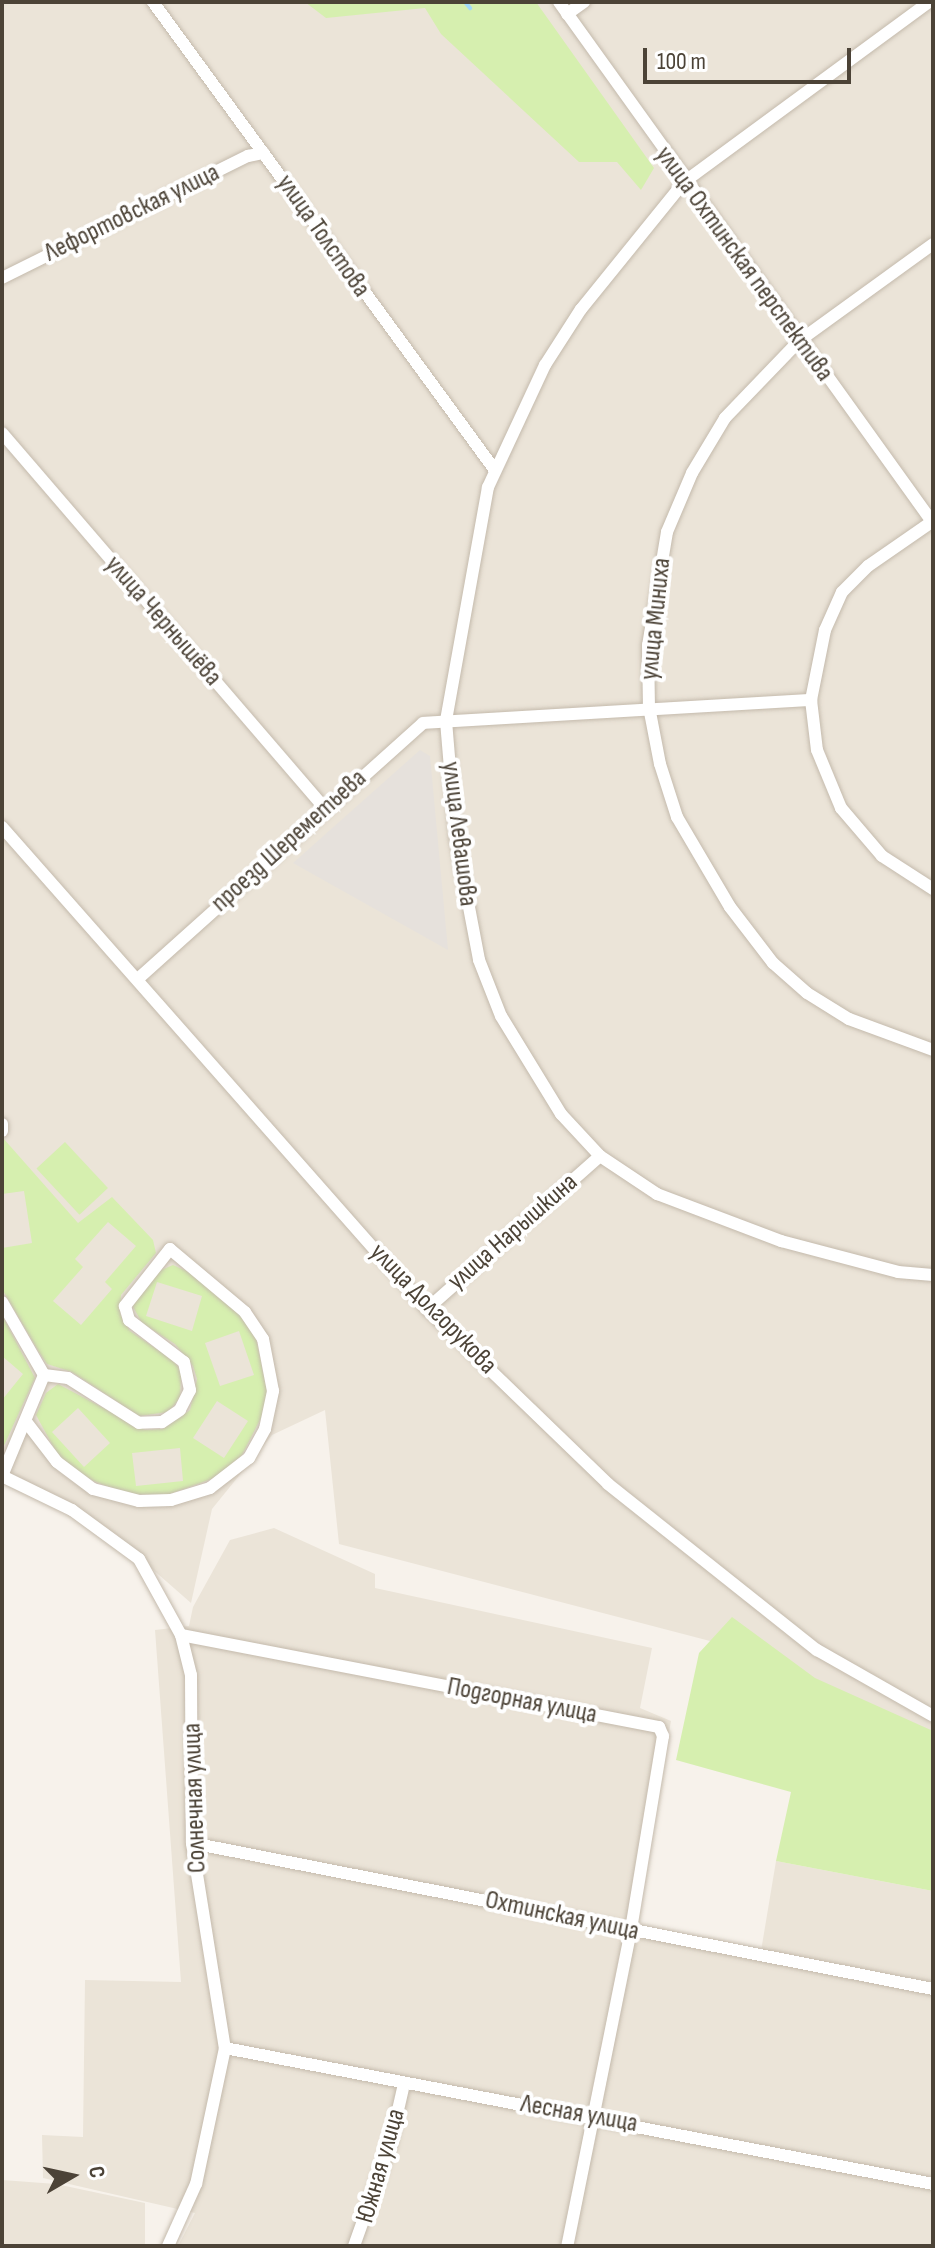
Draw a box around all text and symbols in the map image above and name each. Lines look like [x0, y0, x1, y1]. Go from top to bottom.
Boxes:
scale bar [647, 32, 855, 82]
text: 100 m [657, 47, 706, 76]
street label: улица Охтинская перспектива [648, 140, 840, 388]
street label: Лефортовская улица [39, 157, 225, 269]
street label: улица Толстова [269, 169, 377, 303]
street label: улица Чернышёва [98, 550, 228, 692]
street label: улица Миниха [634, 557, 678, 681]
street label: улица Левашова [435, 760, 483, 908]
street label: проезд Шереметьева [205, 763, 373, 919]
street label: улица Нарышкина [442, 1167, 584, 1297]
street label: улица Долгорукова [363, 1237, 503, 1381]
street label: Подгорная улица [445, 1671, 599, 1731]
street label: Солнечная улица [177, 1722, 213, 1874]
street label: Охтинская улица [482, 1885, 642, 1947]
street label: Лесная улица [518, 2088, 640, 2140]
street label: Южная улица [350, 2105, 412, 2227]
north arrow [32, 2136, 112, 2216]
text: С [82, 2164, 110, 2180]

